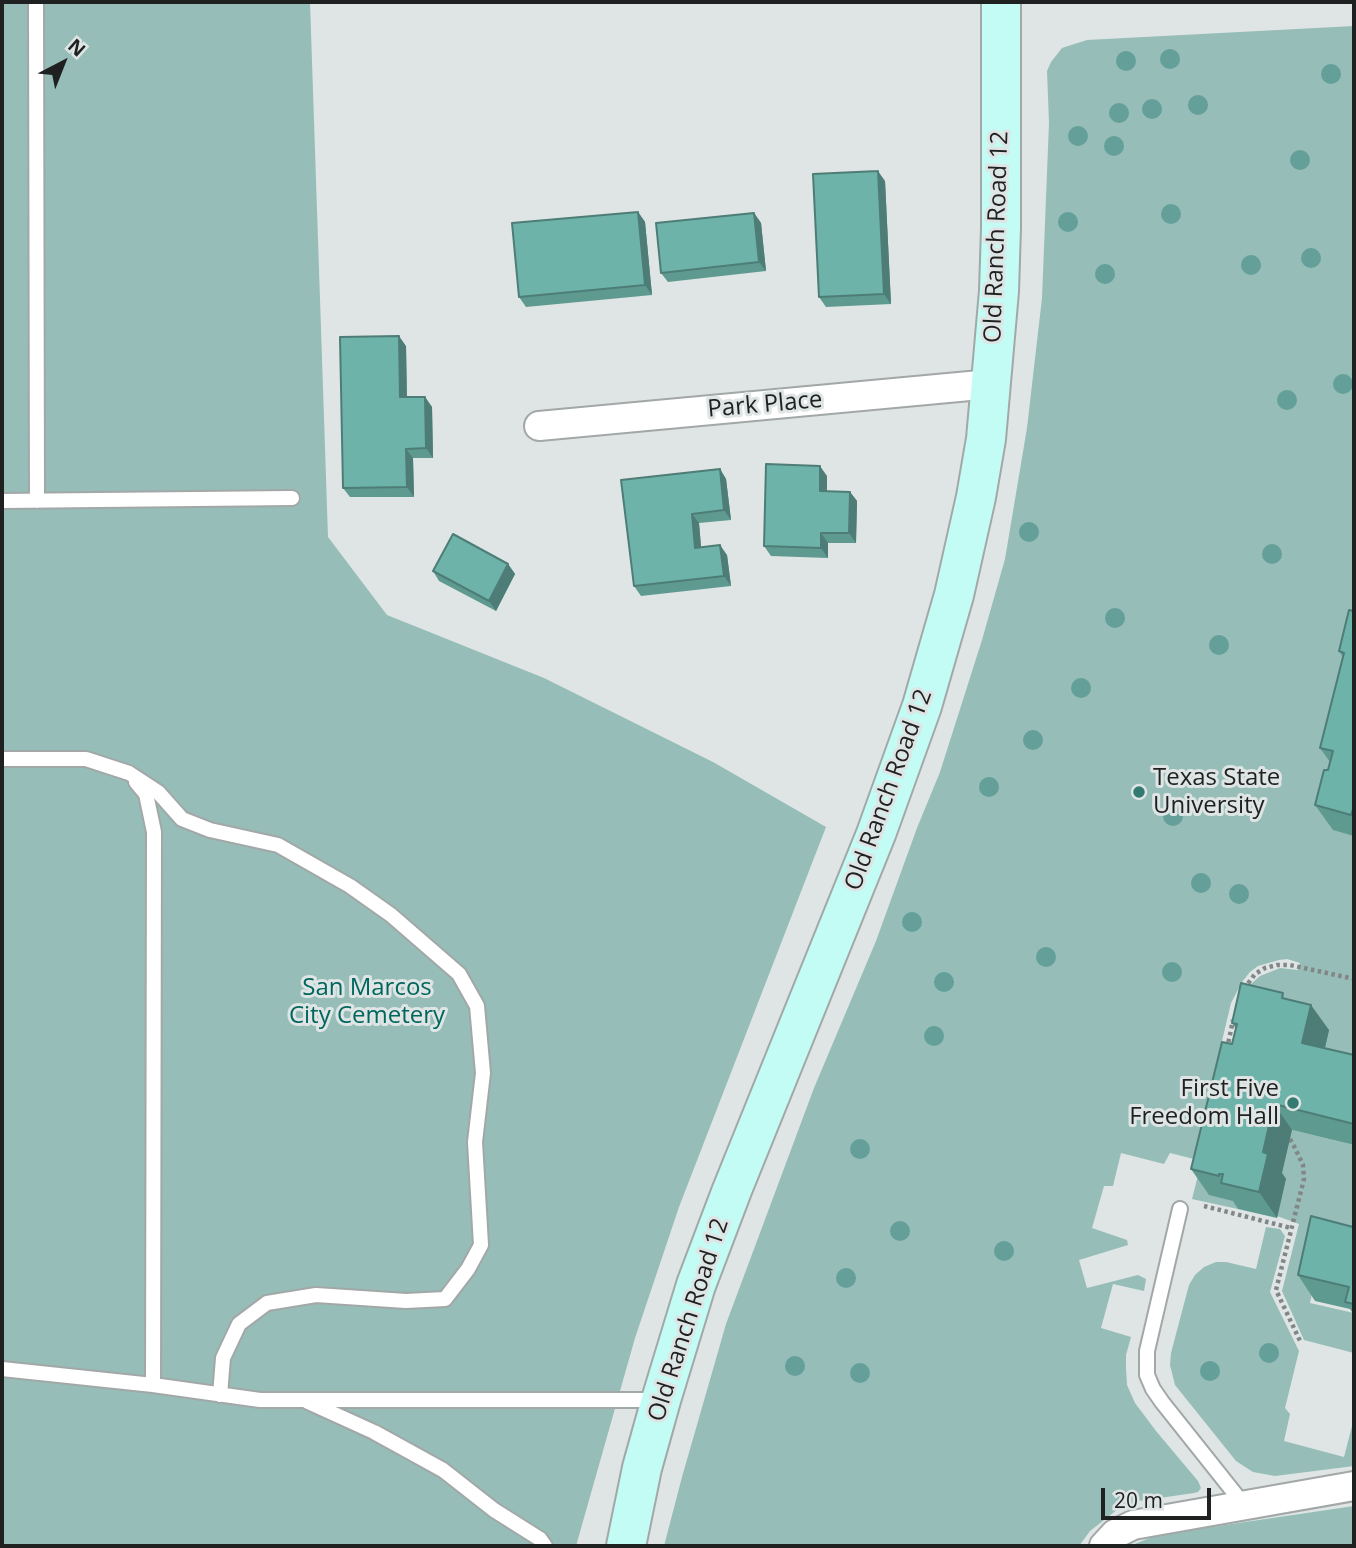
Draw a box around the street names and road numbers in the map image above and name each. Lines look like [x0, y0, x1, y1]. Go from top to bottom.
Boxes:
street label: Old Ranch Road 12 [979, 131, 1015, 343]
street label: Park Place [706, 386, 824, 424]
street label: Old Ranch Road 12 [839, 686, 939, 894]
street label: Old Ranch Road 12 [643, 1215, 735, 1425]

